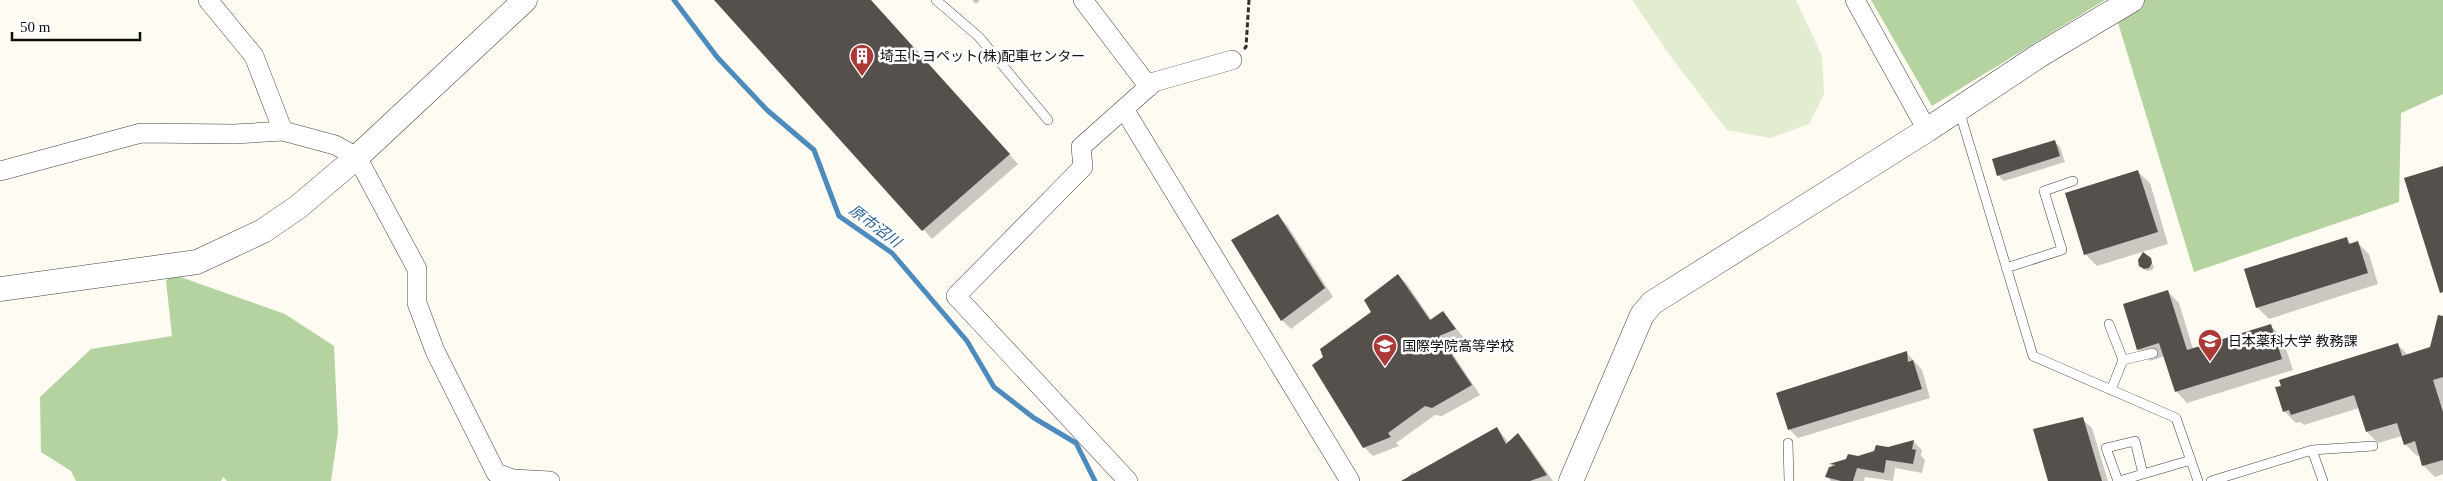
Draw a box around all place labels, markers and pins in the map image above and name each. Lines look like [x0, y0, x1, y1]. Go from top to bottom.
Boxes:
building icon: 埼玉トヨペット(株)配車センター [849, 43, 875, 77]
place label: 埼玉トヨペット(株)配車センター [880, 49, 1085, 65]
school or university icon: 日本薬科大学 教務課 [2197, 328, 2223, 362]
school or university icon: 国際学院高等学校 [1372, 333, 1398, 367]
place label: 日本薬科大学 教務課 [2228, 334, 2358, 349]
place label: 国際学院高等学校 [1402, 338, 1514, 354]

